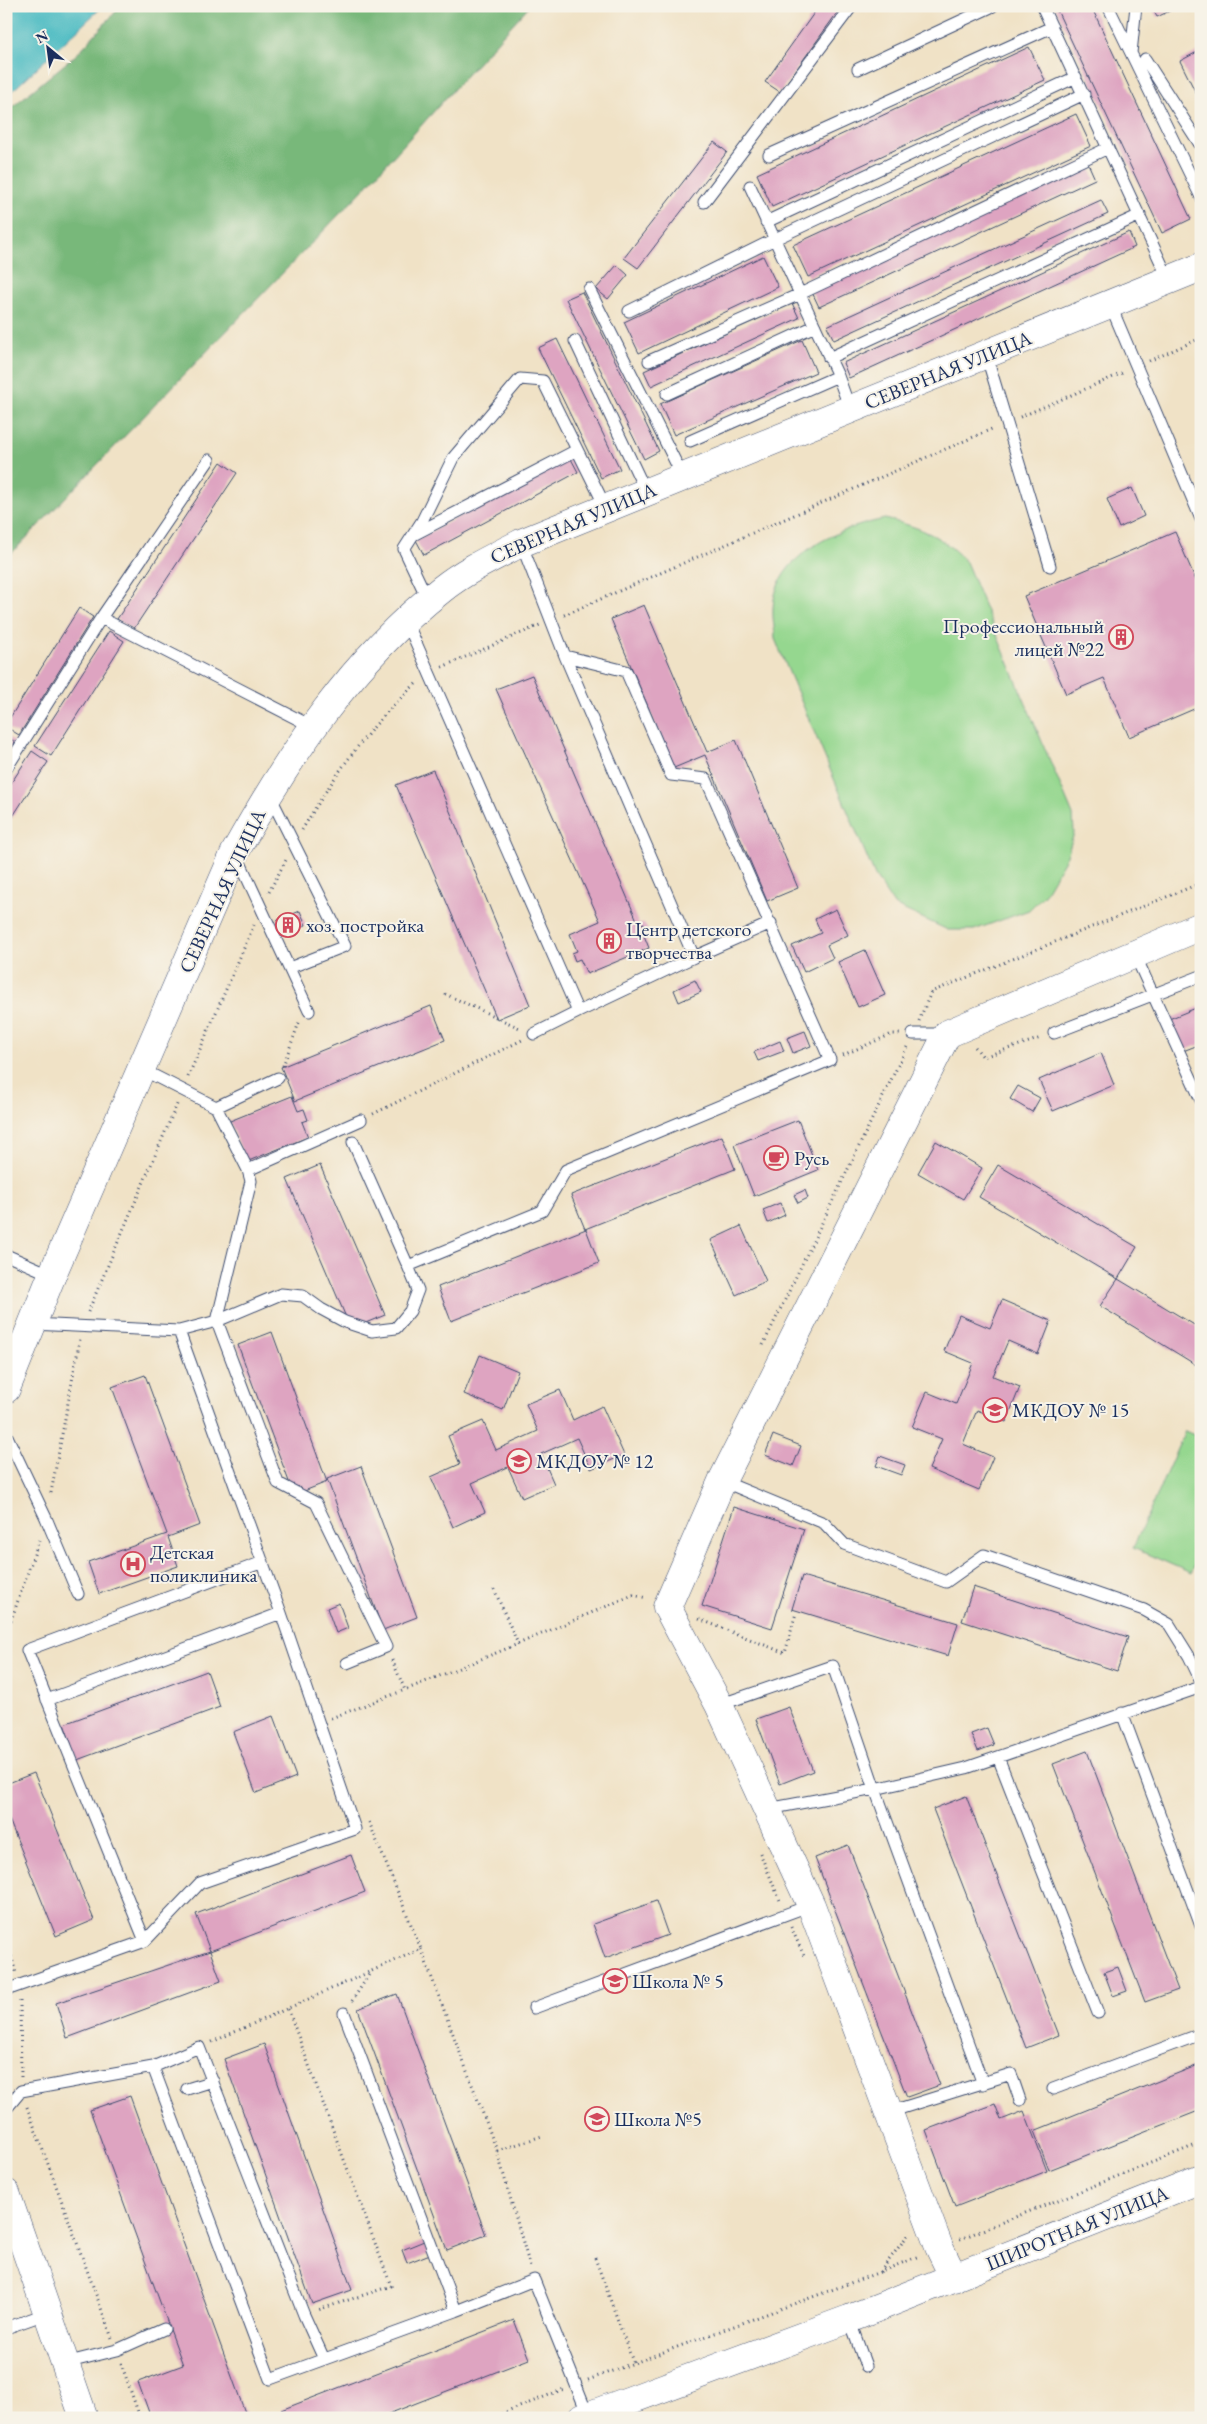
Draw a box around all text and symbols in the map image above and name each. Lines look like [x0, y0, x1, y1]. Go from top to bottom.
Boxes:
north arrow [22, 22, 72, 72]
text: N [32, 26, 52, 47]
street label: СЕВЕРНАЯ УЛИЦА [861, 325, 1036, 415]
street label: СЕВЕРНАЯ УЛИЦА [486, 476, 660, 570]
place label: Профессиональный лицей №22 [943, 613, 1104, 662]
building icon: Профессиональный лицей №22 [1108, 624, 1134, 650]
street label: СЕВЕРНАЯ УЛИЦА [173, 805, 271, 977]
building icon: хоз. постройка [275, 912, 301, 938]
place label: хоз. постройка [306, 912, 424, 938]
place label: Центр детского творчества [626, 916, 751, 965]
building icon: Центр детского творчества [596, 928, 622, 954]
cafe icon: Русь [763, 1145, 789, 1171]
place label: Русь [794, 1145, 829, 1171]
school or university icon: МКДОУ № 15 [982, 1397, 1008, 1423]
place label: МКДОУ № 15 [1012, 1397, 1129, 1423]
school or university icon: МКДОУ № 12 [506, 1448, 532, 1474]
place label: МКДОУ № 12 [536, 1448, 654, 1474]
place label: Детская поликлиника [150, 1539, 258, 1588]
hospital icon: Детская поликлиника [120, 1551, 146, 1577]
school or university icon: Школа № 5 [602, 1968, 628, 1994]
place label: Школа № 5 [632, 1968, 724, 1994]
school or university icon: Школа №5 [584, 2106, 610, 2132]
place label: Школа №5 [614, 2106, 702, 2132]
street label: ШИРОТНАЯ УЛИЦА [982, 2179, 1172, 2276]

